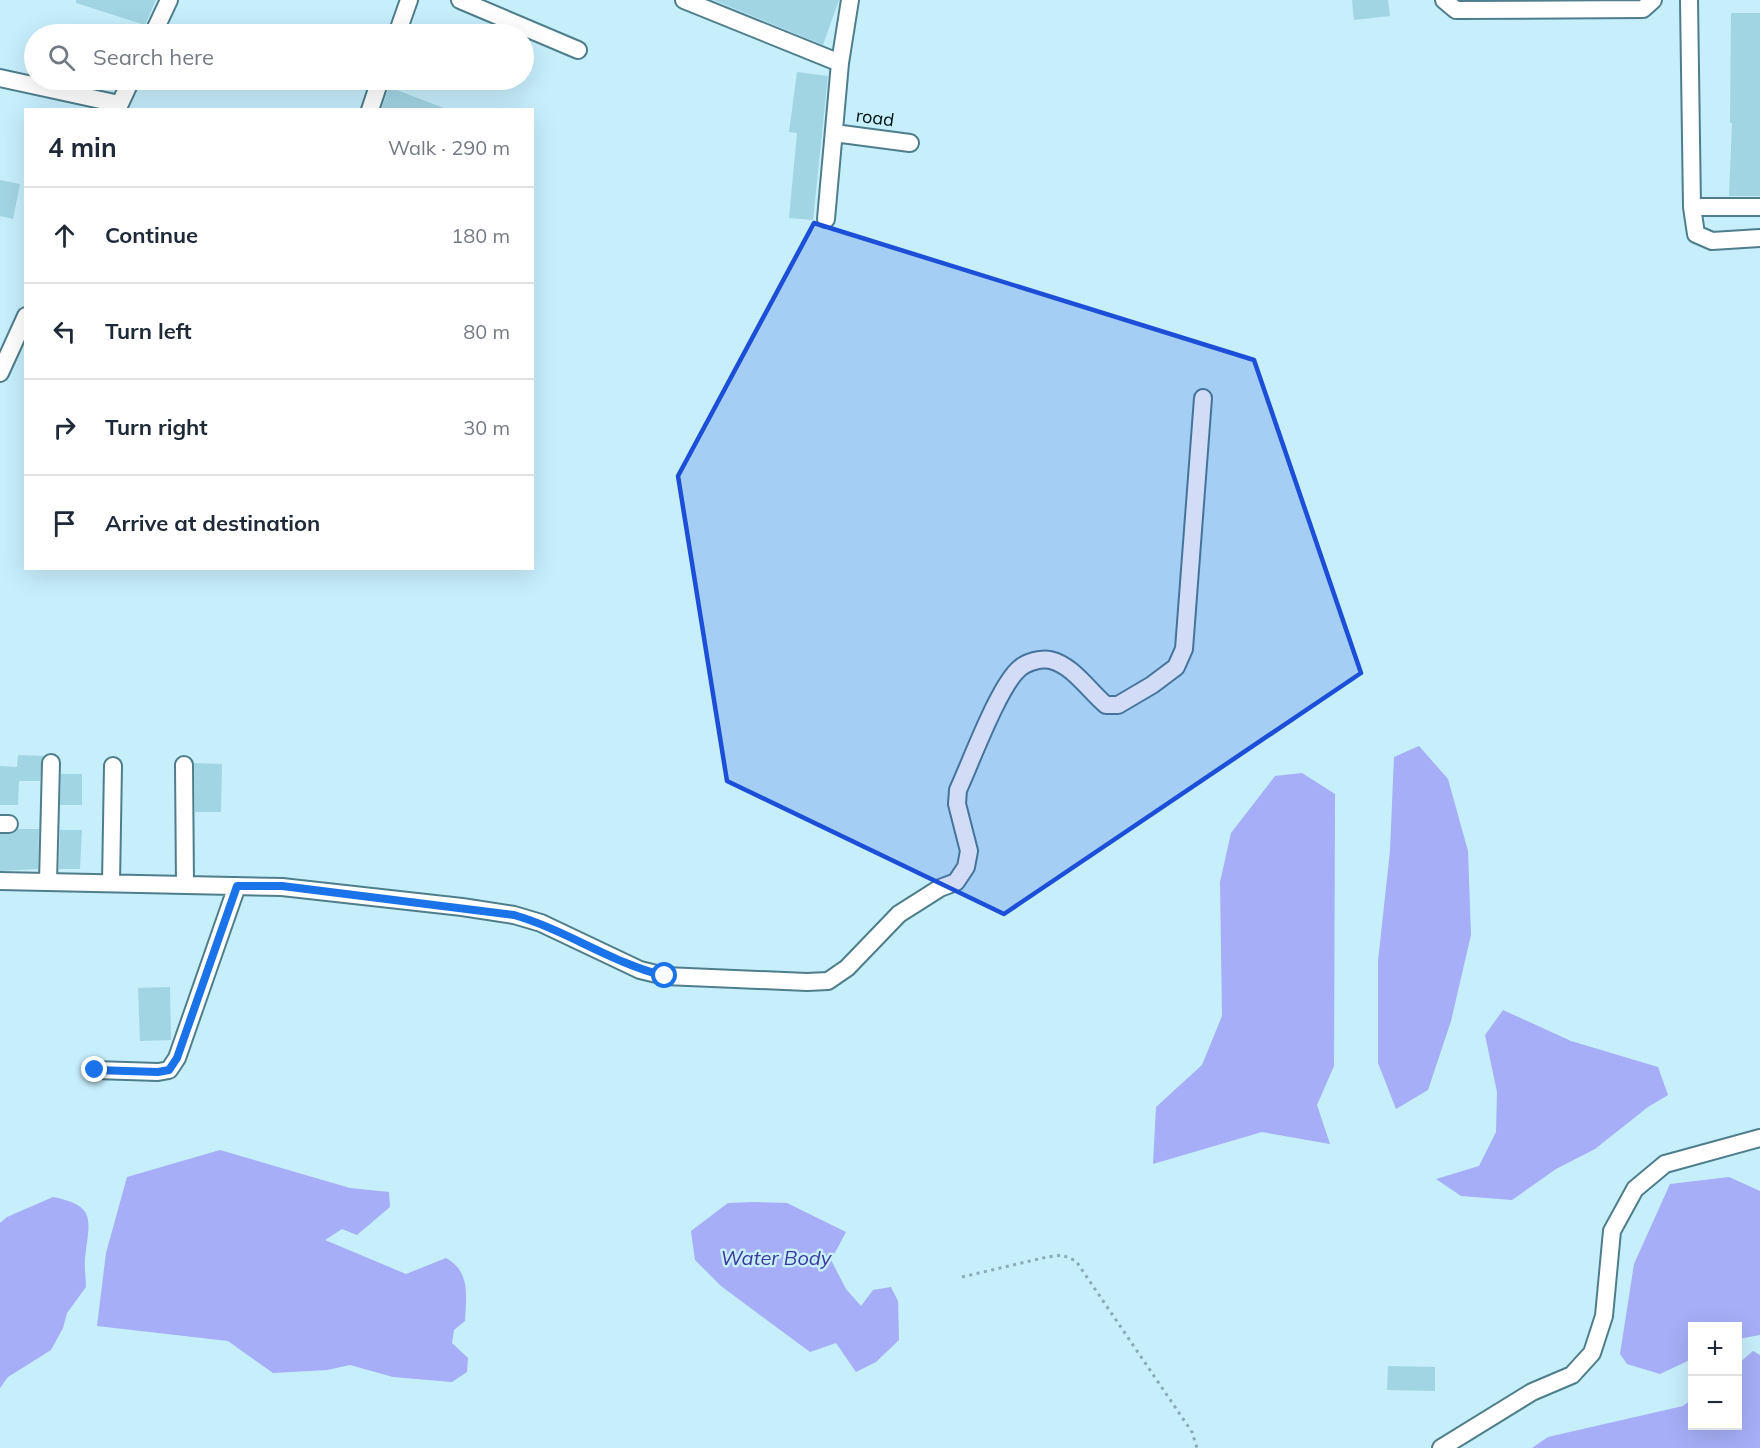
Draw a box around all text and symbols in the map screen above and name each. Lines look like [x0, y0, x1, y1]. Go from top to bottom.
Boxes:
search box [24, 24, 534, 90]
icon: search [45, 41, 78, 74]
text: Search here [93, 43, 214, 71]
street label: road [855, 103, 896, 132]
text: 4 min [48, 131, 117, 164]
text: Walk · 290 m [388, 135, 510, 160]
icon: ahead [48, 219, 81, 252]
text: Continue [105, 221, 198, 249]
text: 180 m [451, 223, 510, 248]
icon: left [48, 315, 81, 348]
text: Turn left [105, 317, 192, 345]
text: 80 m [463, 319, 510, 344]
icon: right [48, 411, 81, 444]
text: Turn right [105, 413, 208, 441]
text: 30 m [463, 415, 510, 440]
icon: arrive [48, 507, 81, 540]
text: Arrive at destination [105, 509, 320, 537]
route start [651, 962, 677, 988]
route end [81, 1056, 107, 1082]
water label: Water Body [721, 1245, 833, 1270]
map controls [1688, 1322, 1742, 1430]
button: + [1688, 1322, 1742, 1376]
button: − [1688, 1376, 1742, 1430]

